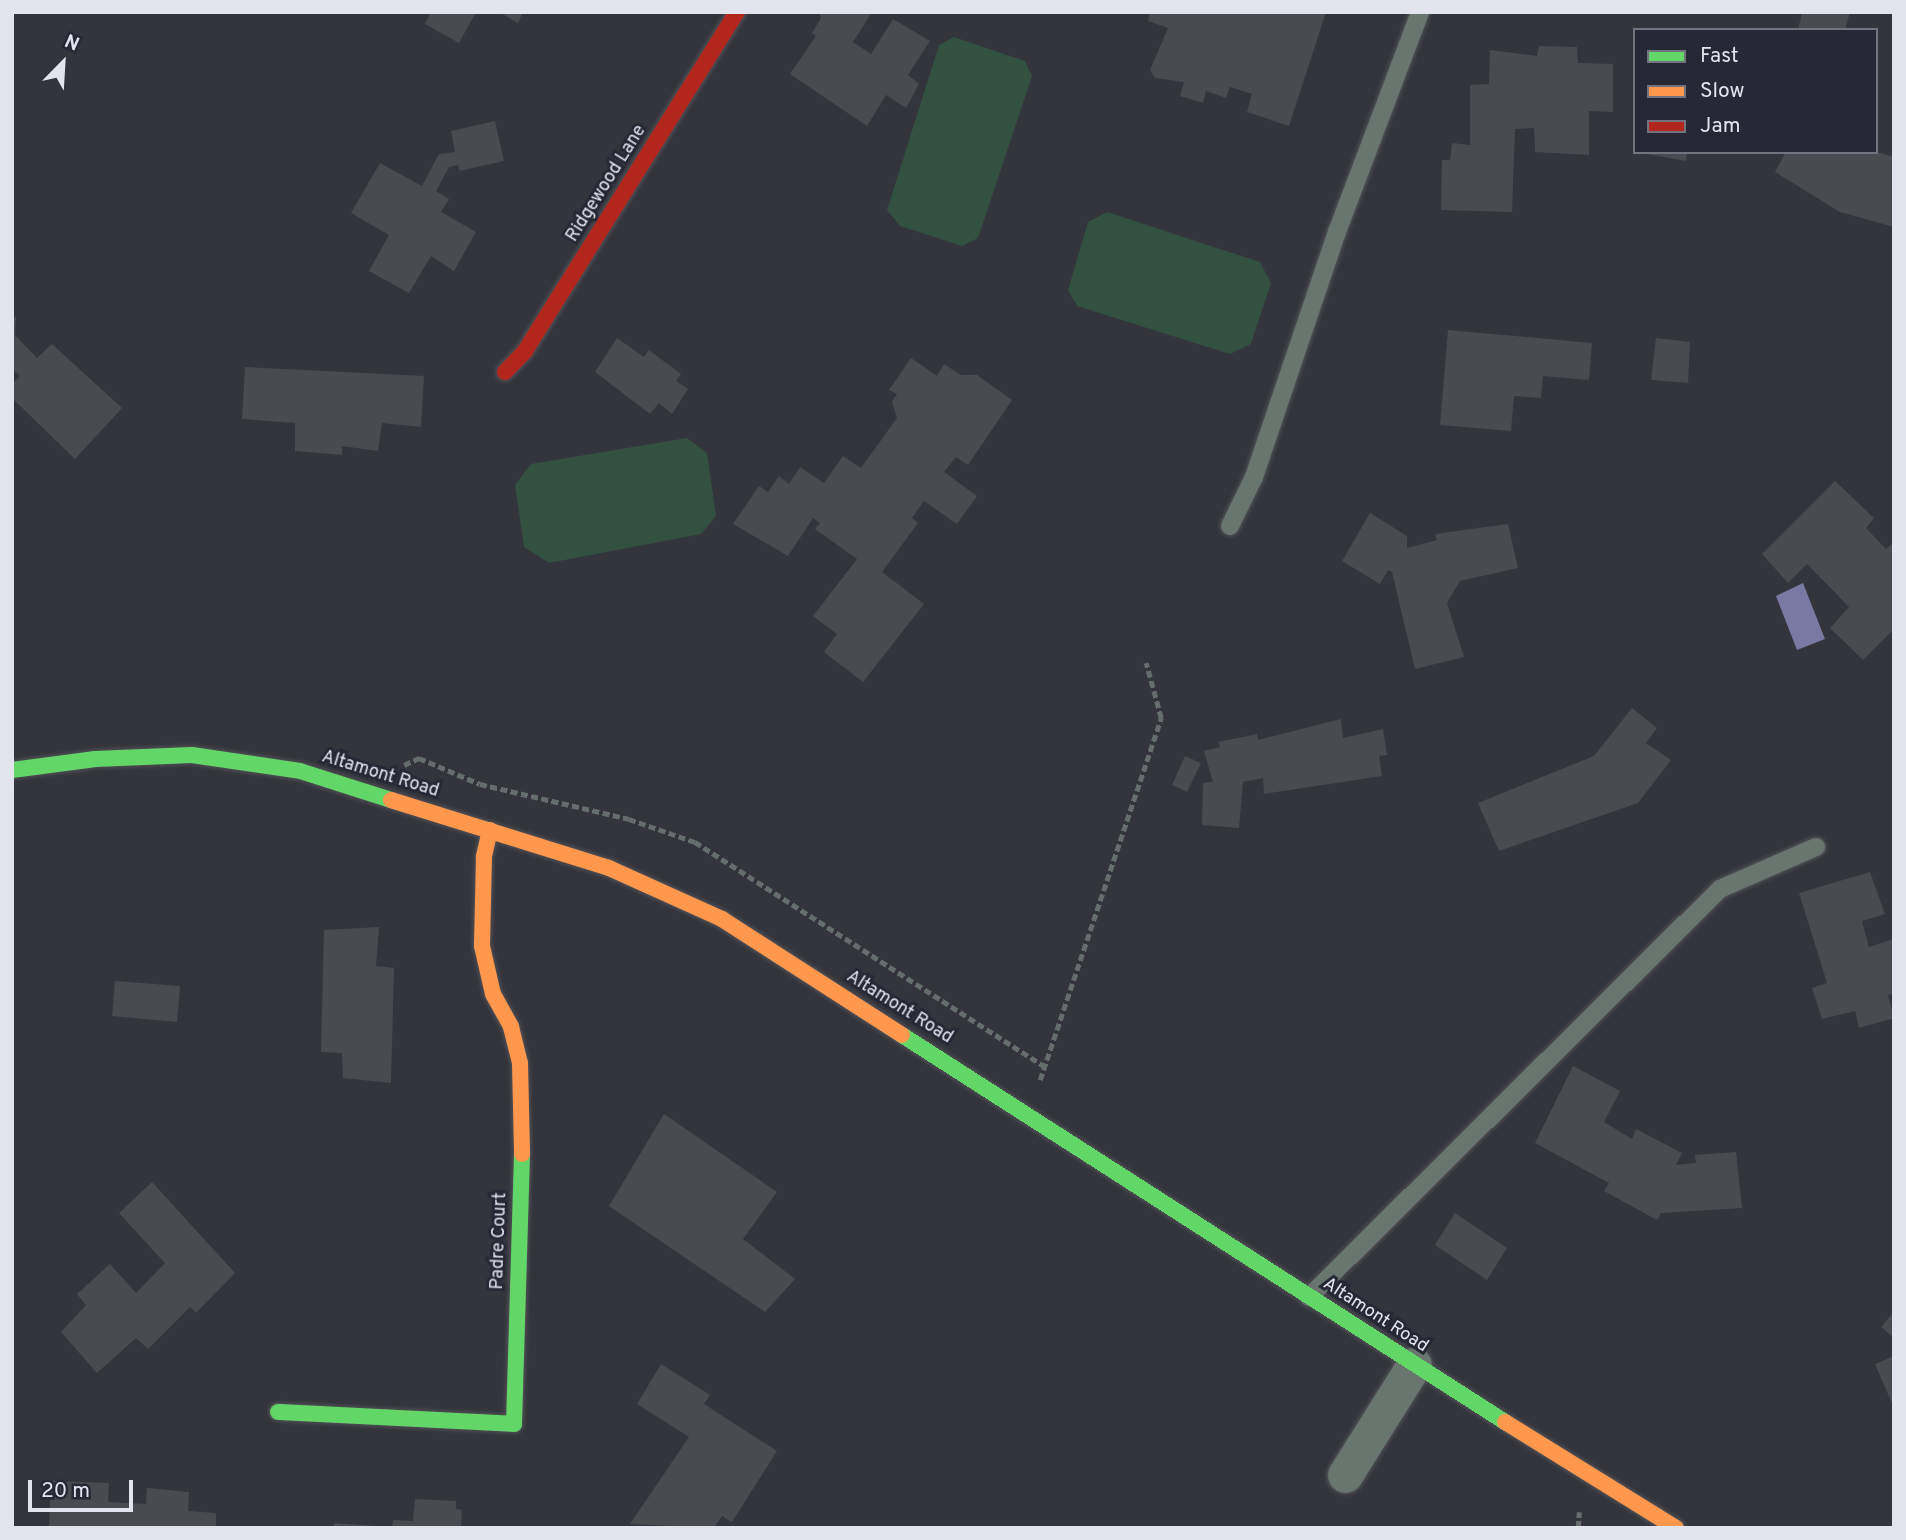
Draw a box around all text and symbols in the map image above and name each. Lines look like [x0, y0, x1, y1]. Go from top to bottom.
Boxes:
north arrow [28, 28, 98, 98]
legend [1633, 28, 1878, 154]
text: N [60, 30, 83, 58]
text: Fast [1700, 43, 1739, 70]
text: Slow [1700, 78, 1745, 105]
text: Jam [1700, 113, 1741, 140]
street label: Ridgewood Lane [562, 122, 652, 246]
street label: Altamont Road [319, 747, 441, 803]
street label: Altamont Road [842, 967, 956, 1049]
street label: Padre Court [488, 1192, 512, 1290]
street label: Altamont Road [1318, 1274, 1432, 1358]
scale bar [32, 1466, 136, 1510]
text: 20 m [41, 1478, 90, 1505]

